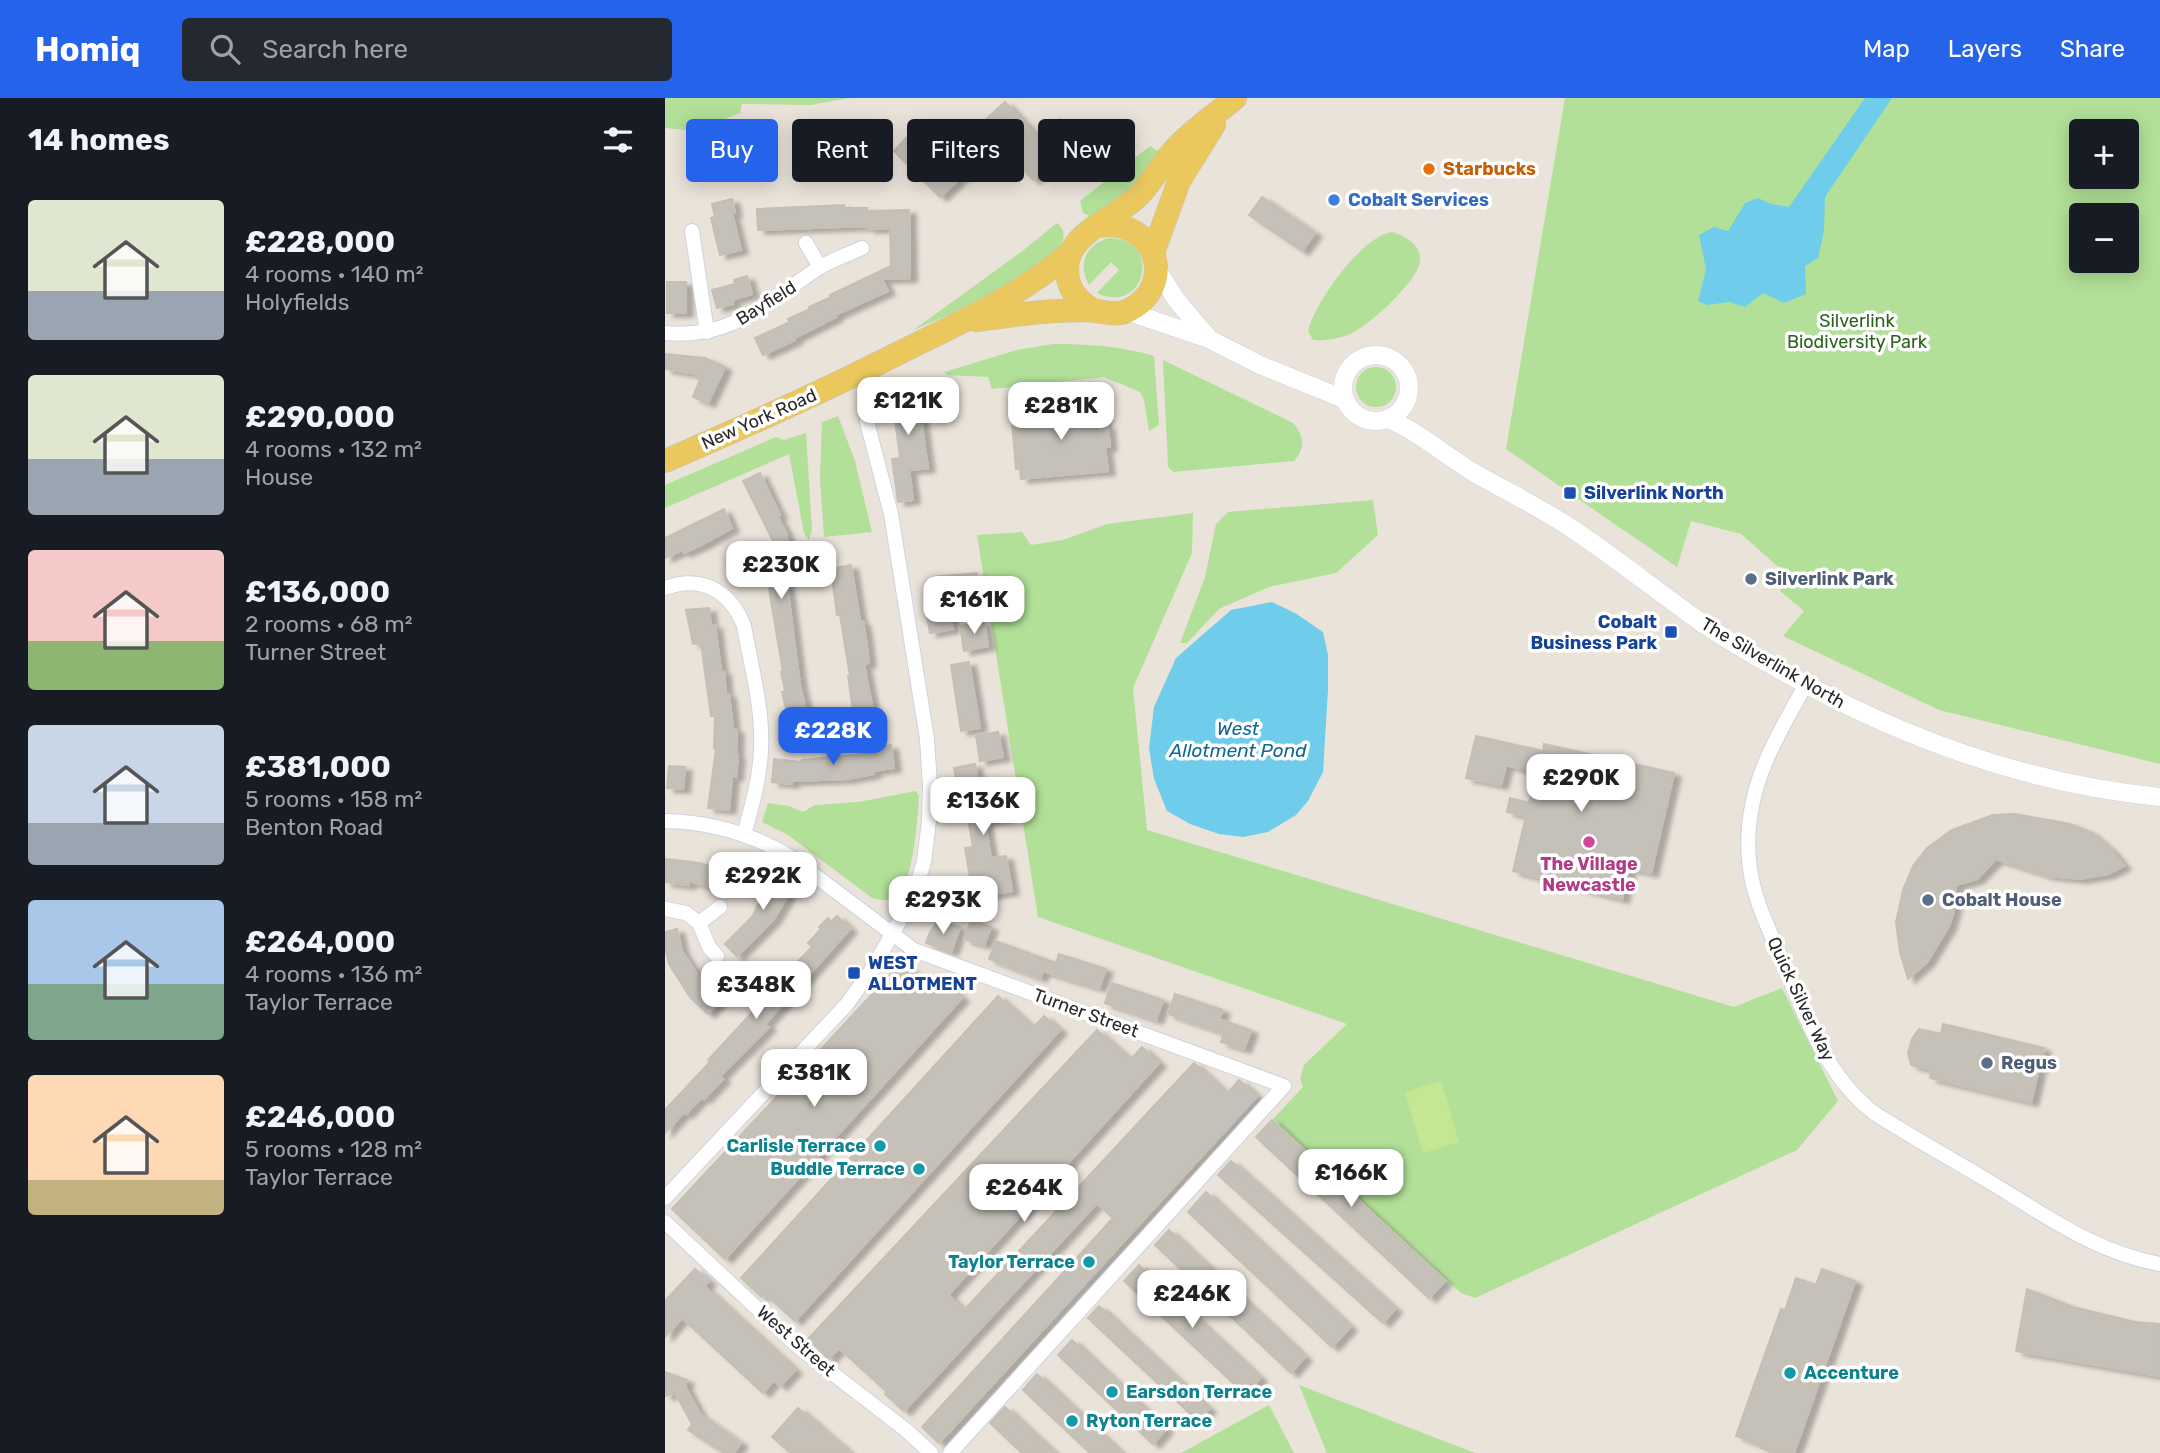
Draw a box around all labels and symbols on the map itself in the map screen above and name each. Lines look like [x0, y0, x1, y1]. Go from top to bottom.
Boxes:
place label: Starbucks [1443, 158, 1536, 180]
marker: Starbucks [1421, 161, 1437, 177]
place label: Cobalt Services [1348, 189, 1489, 211]
marker: Cobalt Services [1326, 192, 1342, 208]
street label: Bayfield [732, 276, 800, 330]
park label: Silverlink Biodiversity Park [1787, 310, 1928, 353]
pin: £121K [859, 378, 957, 437]
pin: £281K [1012, 382, 1110, 442]
street label: New York Road [698, 384, 820, 454]
place label: Silverlink North [1584, 482, 1724, 504]
marker: Silverlink North [1562, 485, 1578, 501]
pin: £230K [732, 542, 830, 601]
place label: Silverlink Park [1765, 568, 1894, 590]
marker: Silverlink Park [1743, 571, 1759, 587]
pin: £161K [925, 576, 1023, 636]
place label: Cobalt Business Park [1530, 611, 1657, 654]
street label: The Silverlink North [1697, 613, 1849, 713]
marker: Cobalt Business Park [1663, 624, 1679, 640]
pin: £228K [784, 708, 882, 767]
water label: West Allotment Pond [1169, 717, 1307, 762]
pin: £290K [1532, 754, 1630, 814]
pin: £136K [934, 778, 1032, 837]
marker: The Village Newcastle [1581, 834, 1597, 850]
pin: £292K [714, 852, 812, 912]
place label: The Village Newcastle [1540, 853, 1638, 896]
pin: £293K [894, 876, 992, 936]
place label: Cobalt House [1942, 889, 2062, 911]
marker: Cobalt House [1920, 892, 1936, 908]
street label: Quick Silver Way [1763, 933, 1839, 1065]
place label: WEST ALLOTMENT [868, 952, 977, 995]
pin: £348K [707, 962, 805, 1021]
marker: WEST ALLOTMENT [846, 965, 862, 981]
street label: Turner Street [1030, 984, 1142, 1042]
pin: £381K [765, 1049, 863, 1109]
place label: Regus [2001, 1052, 2057, 1074]
marker: Regus [1979, 1055, 1995, 1071]
place label: Carlisle Terrace [726, 1135, 866, 1157]
marker: Carlisle Terrace [872, 1138, 888, 1154]
pin: £166K [1302, 1150, 1400, 1209]
place label: Buddle Terrace [770, 1158, 905, 1180]
marker: Buddle Terrace [911, 1161, 927, 1177]
pin: £264K [975, 1164, 1073, 1224]
place label: Taylor Terrace [948, 1251, 1075, 1273]
marker: Taylor Terrace [1081, 1254, 1097, 1270]
pin: £246K [1143, 1270, 1241, 1330]
street label: West Street [752, 1301, 840, 1381]
place label: Accenture [1804, 1362, 1899, 1384]
marker: Accenture [1782, 1365, 1798, 1381]
place label: Earsdon Terrace [1126, 1381, 1272, 1403]
marker: Earsdon Terrace [1104, 1384, 1120, 1400]
place label: Ryton Terrace [1086, 1410, 1212, 1432]
marker: Ryton Terrace [1064, 1413, 1080, 1429]

